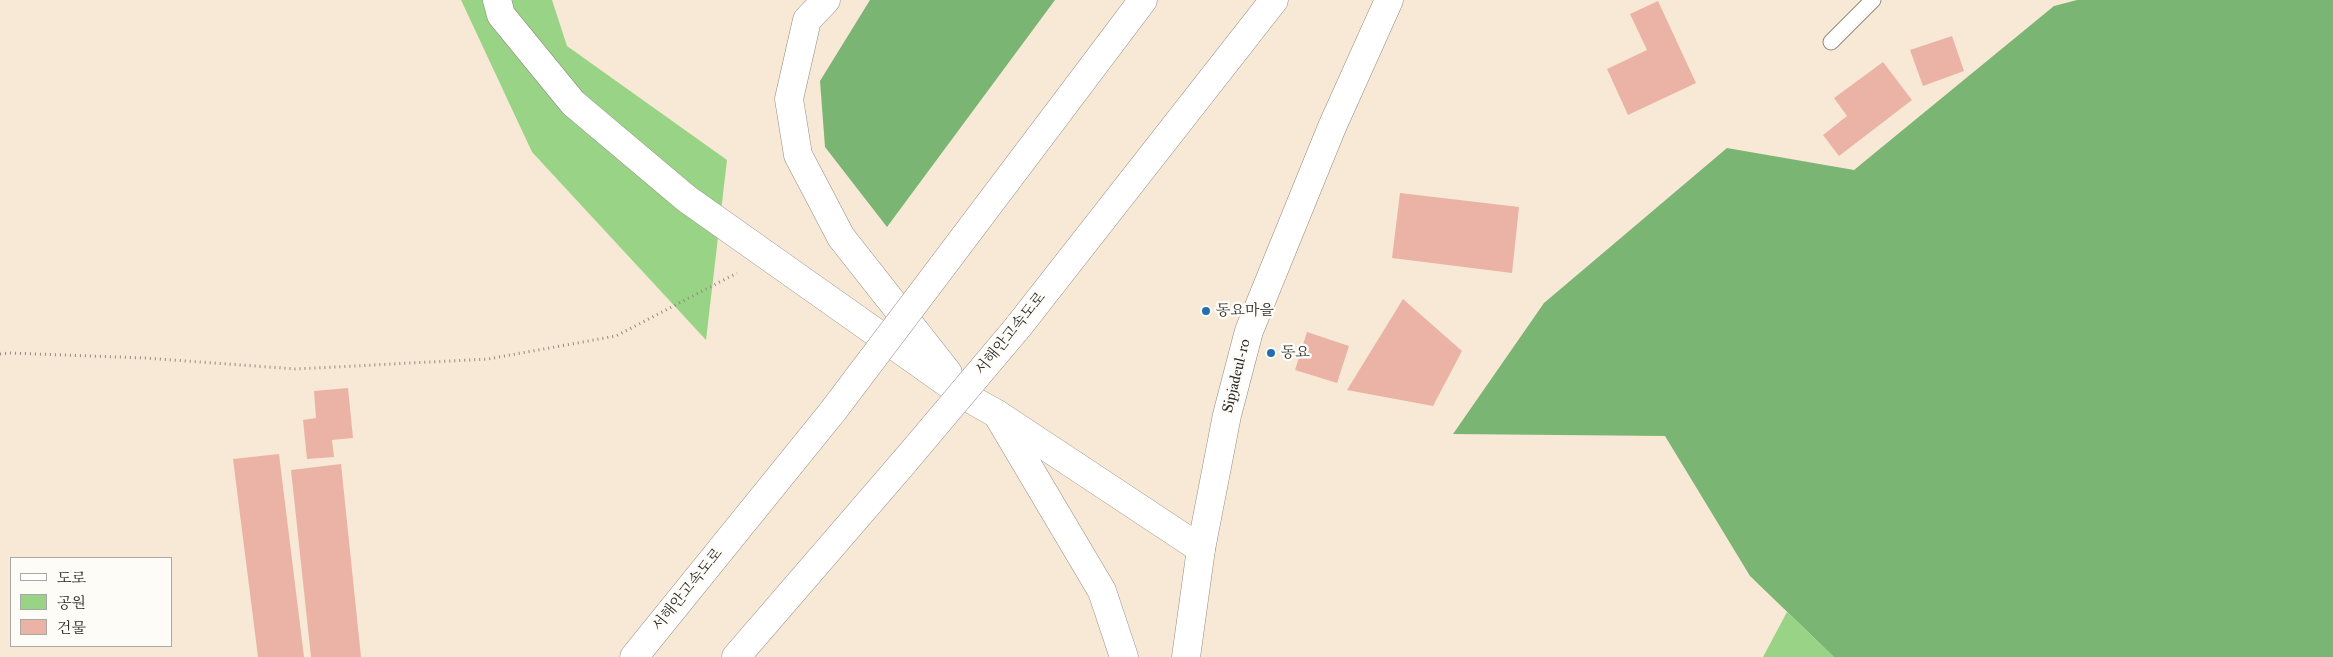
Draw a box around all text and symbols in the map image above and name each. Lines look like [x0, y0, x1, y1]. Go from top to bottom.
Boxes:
street label: 서해안고속도로 [972, 289, 1050, 379]
place label: 동요마을 [1216, 302, 1274, 320]
marker: 동요마을 [1200, 305, 1212, 317]
street label: Sipjadeul-ro [1219, 337, 1255, 415]
place label: 동요 [1281, 344, 1310, 362]
marker: 동요 [1265, 347, 1277, 359]
street label: 서해안고속도로 [649, 545, 727, 635]
legend [10, 557, 172, 647]
text: 도로 [57, 569, 86, 587]
text: 공원 [57, 594, 86, 612]
text: 건물 [57, 619, 86, 637]

